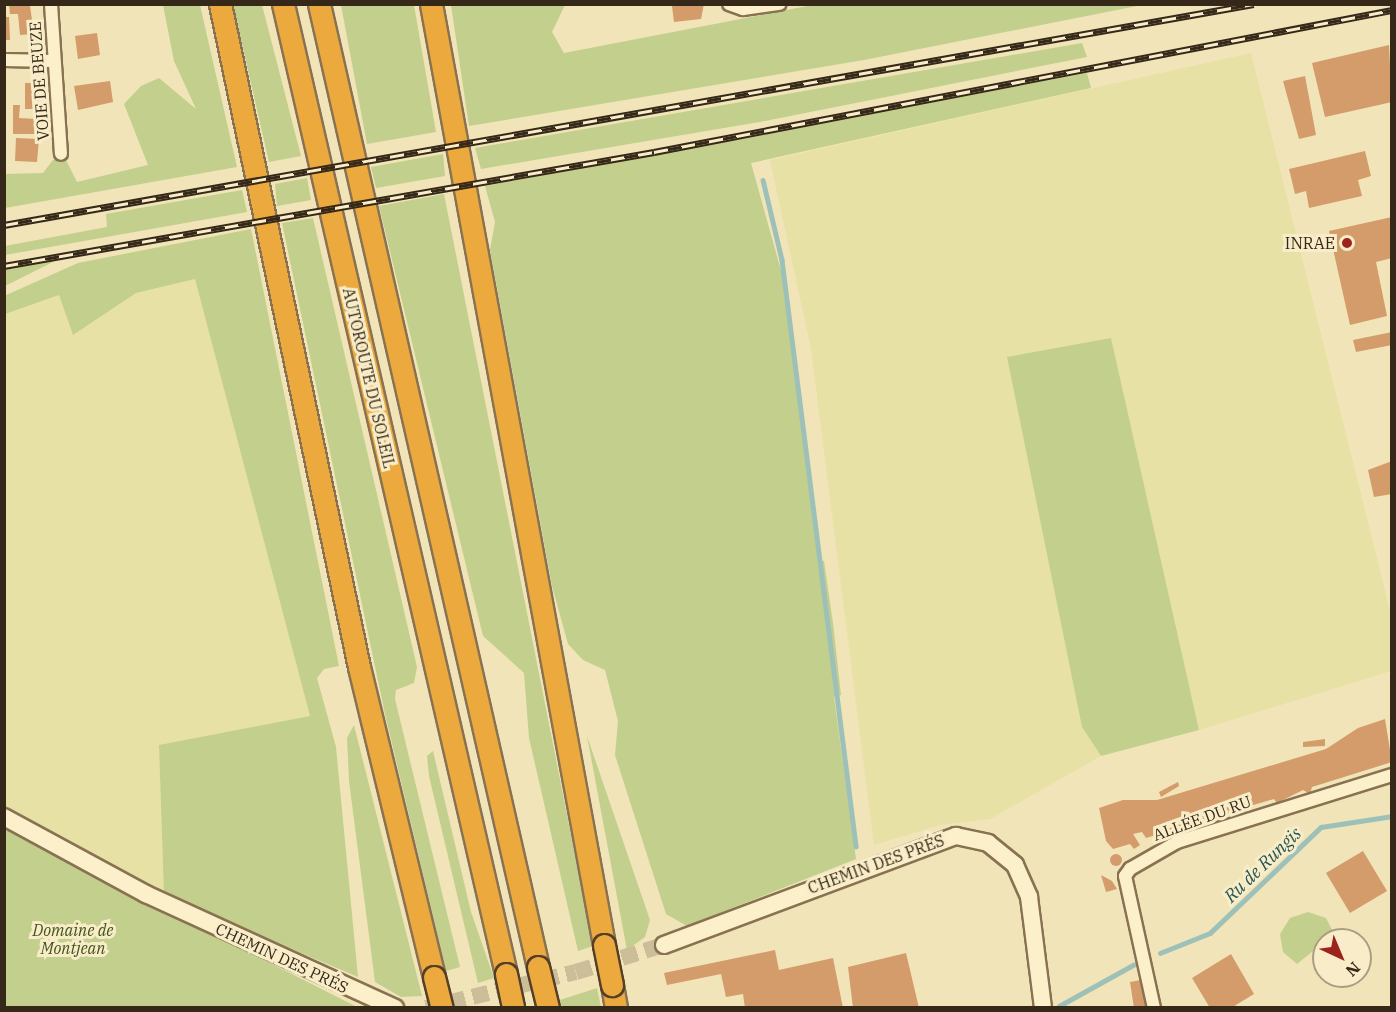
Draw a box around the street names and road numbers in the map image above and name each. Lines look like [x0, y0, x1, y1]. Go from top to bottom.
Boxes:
street label: VOIE DE BEUZE [25, 21, 53, 141]
street label: AUTOROUTE DU SOLEIL [339, 286, 399, 470]
street label: ALLÉE DU RU [1150, 791, 1254, 845]
street label: CHEMIN DES PRÉS [805, 830, 947, 898]
street label: CHEMIN DES PRÉS [213, 919, 351, 997]

